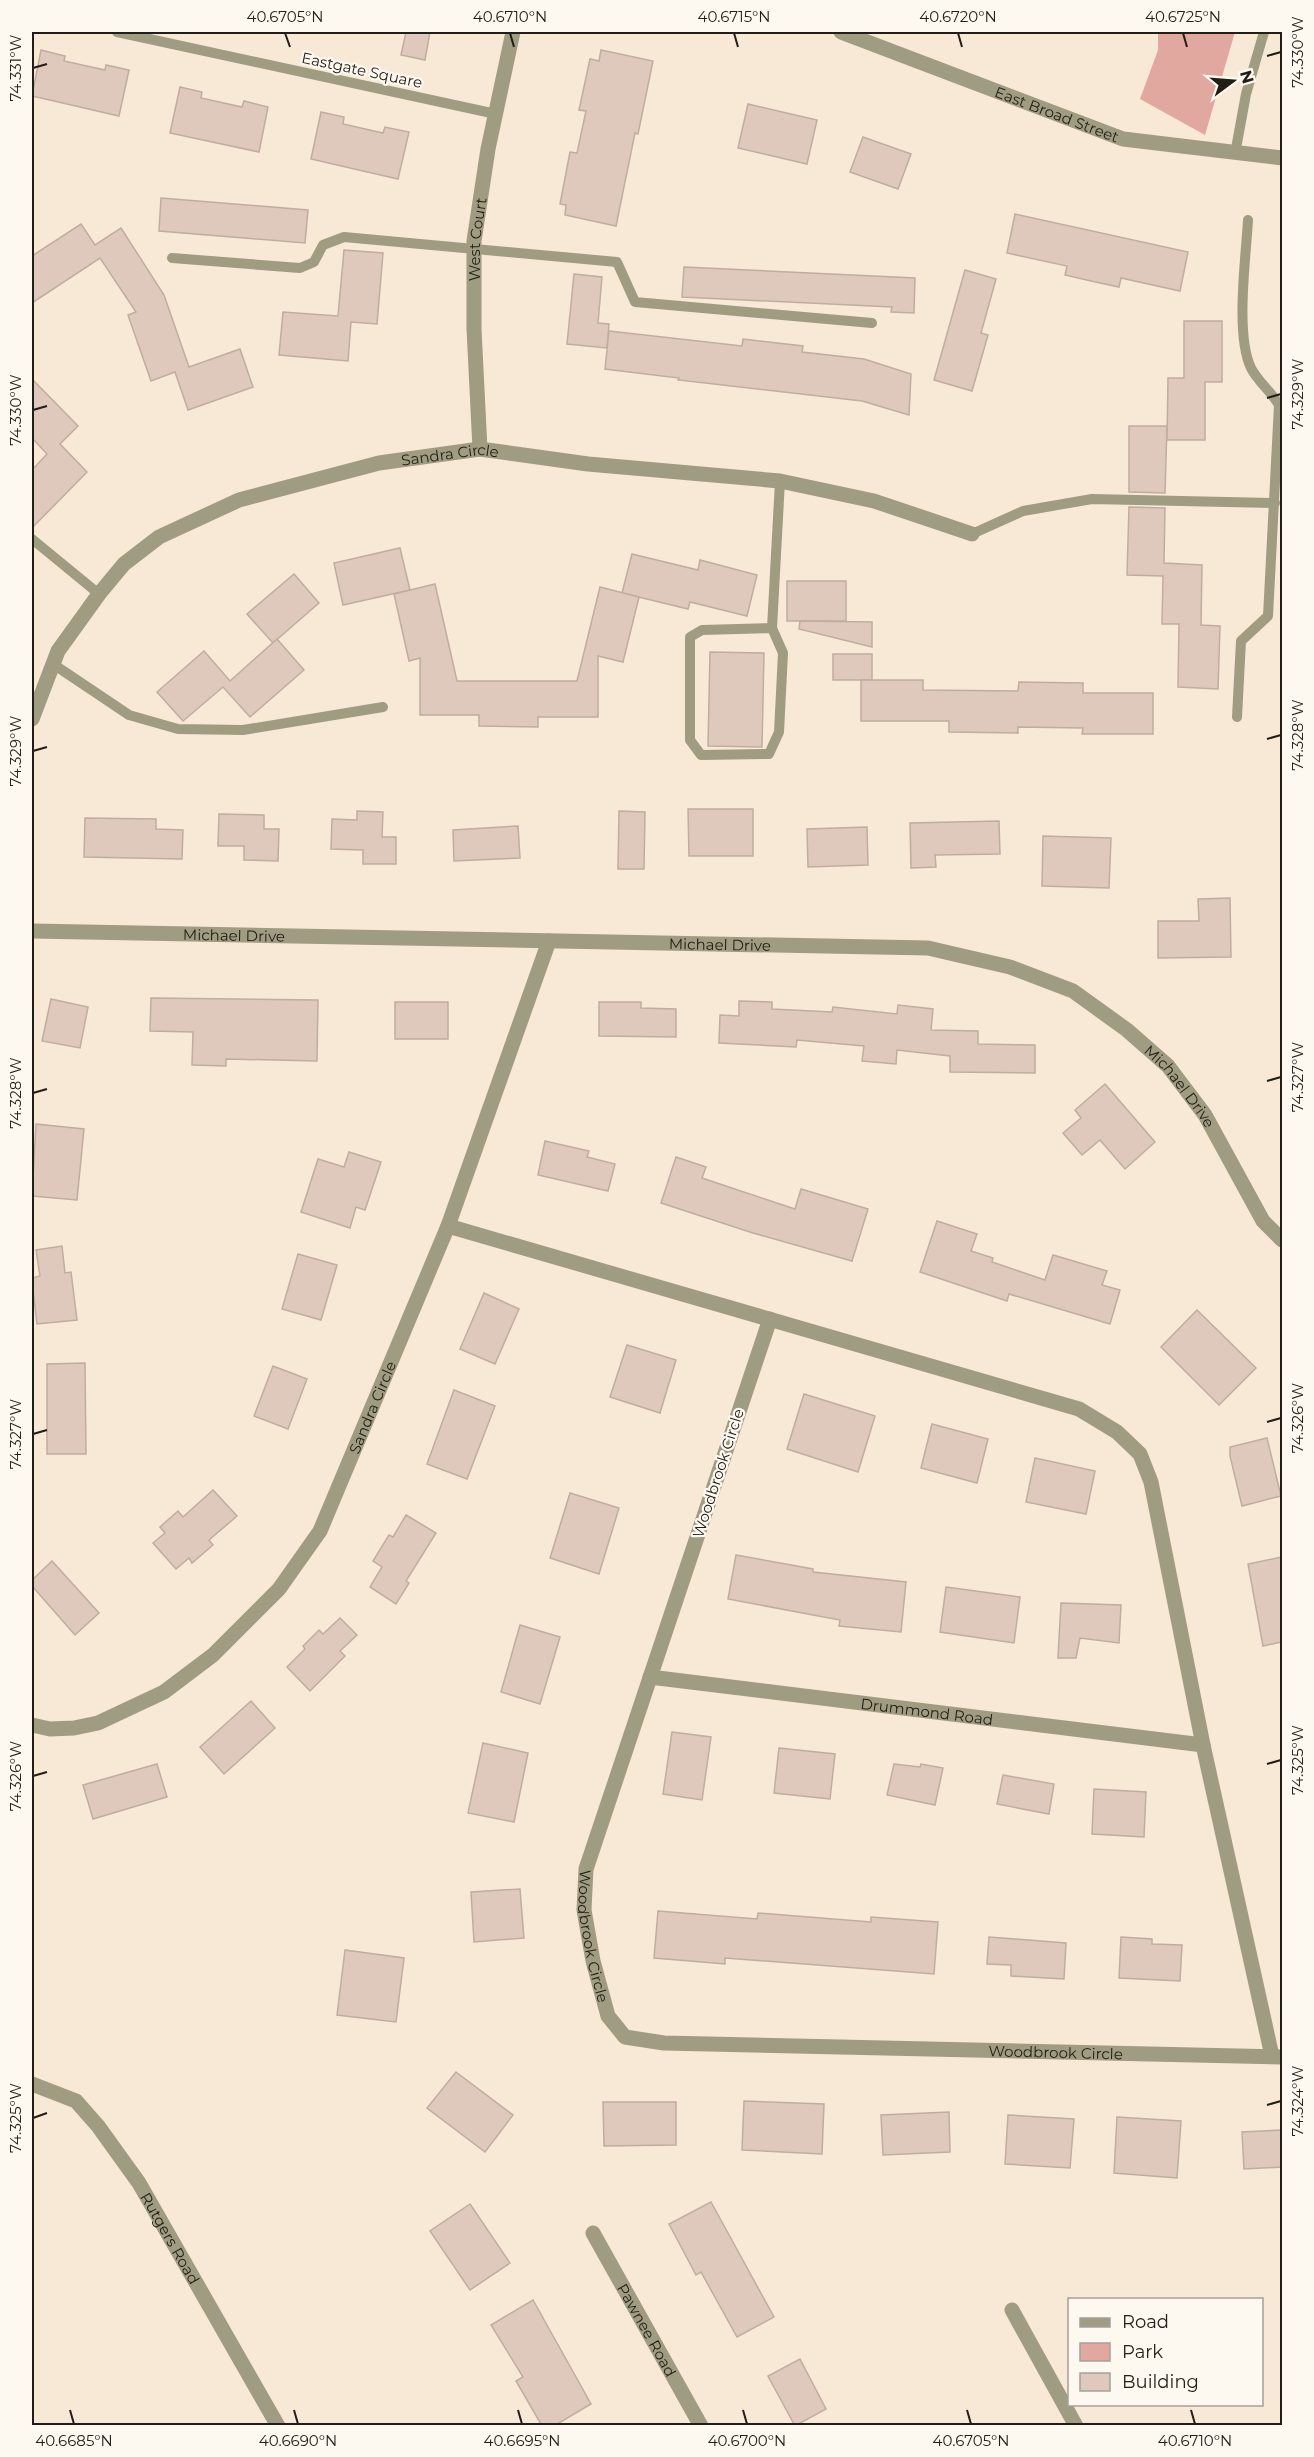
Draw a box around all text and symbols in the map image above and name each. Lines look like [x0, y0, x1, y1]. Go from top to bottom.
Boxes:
text: 40.6705°N [247, 7, 323, 26]
text: 40.6710°N [473, 7, 547, 26]
text: 40.6715°N [698, 7, 770, 26]
text: 40.6720°N [919, 7, 997, 26]
text: 40.6725°N [1145, 7, 1221, 26]
text: 74.330°W [1288, 16, 1307, 88]
text: 74.331°W [6, 34, 25, 102]
street label: Eastgate Square [300, 48, 424, 92]
north arrow [1203, 51, 1263, 111]
text: N [1236, 68, 1258, 86]
street label: East Broad Street [992, 82, 1122, 146]
street label: West Court [465, 196, 490, 281]
text: 74.329°W [1288, 358, 1307, 429]
text: 74.330°W [6, 374, 25, 446]
street label: Sandra Circle [400, 439, 500, 469]
text: 74.328°W [1288, 699, 1307, 771]
text: 74.329°W [6, 715, 25, 786]
street label: Michael Drive [183, 924, 285, 945]
street label: Michael Drive [669, 934, 771, 955]
street label: Michael Drive [1141, 1040, 1219, 1131]
text: 74.327°W [1288, 1041, 1307, 1112]
text: 74.328°W [6, 1057, 25, 1129]
street label: Sandra Circle [344, 1358, 400, 1456]
text: 74.326°W [1288, 1382, 1307, 1453]
text: 74.327°W [6, 1398, 25, 1469]
street label: Woodbrook Circle [688, 1406, 748, 1540]
street label: Drummond Road [860, 1693, 994, 1729]
text: 74.325°W [1288, 1725, 1307, 1795]
text: 74.326°W [6, 1740, 25, 1811]
street label: Woodbrook Circle [574, 1869, 613, 2004]
street label: Woodbrook Circle [988, 2041, 1123, 2063]
text: 74.324°W [1288, 2065, 1307, 2136]
text: 74.325°W [6, 2083, 25, 2153]
street label: Rutgers Road [137, 2189, 204, 2287]
street label: Pawnee Road [614, 2280, 681, 2380]
legend [1068, 2298, 1263, 2406]
text: Road [1122, 2311, 1169, 2333]
text: Park [1122, 2341, 1163, 2363]
text: Building [1122, 2371, 1199, 2393]
text: 40.6685°N [35, 2431, 113, 2450]
text: 40.6690°N [259, 2431, 337, 2450]
text: 40.6695°N [484, 2431, 560, 2450]
text: 40.6700°N [708, 2431, 786, 2450]
text: 40.6705°N [933, 2431, 1009, 2450]
text: 40.6710°N [1158, 2431, 1232, 2450]

